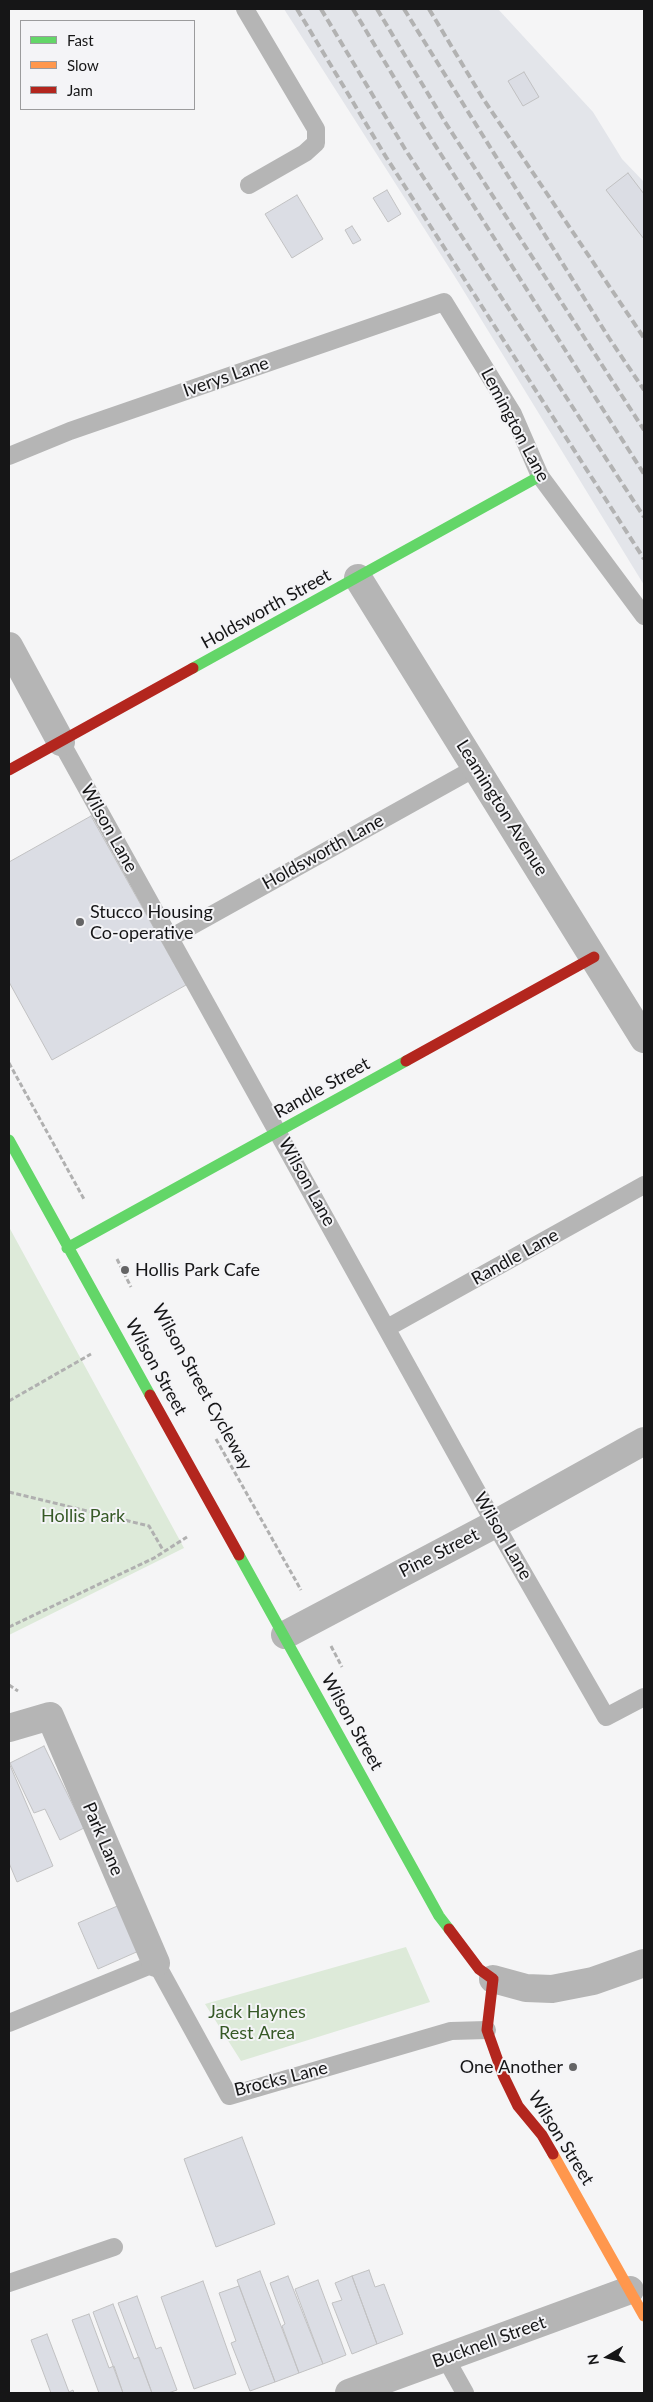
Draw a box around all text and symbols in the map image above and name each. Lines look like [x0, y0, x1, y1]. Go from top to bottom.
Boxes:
legend [20, 20, 195, 110]
text: Fast [67, 31, 94, 49]
text: Slow [67, 56, 99, 74]
text: Jam [67, 81, 93, 99]
street label: Iverys Lane [180, 352, 272, 402]
street label: Lemington Lane [476, 364, 554, 486]
street label: Holdsworth Street [197, 564, 335, 654]
street label: Leamington Avenue [451, 736, 553, 880]
street label: Wilson Lane [76, 780, 142, 876]
street label: Holdsworth Lane [259, 810, 387, 894]
place label: Stucco Housing Co-operative [90, 901, 213, 944]
marker: Stucco Housing Co-operative [74, 916, 86, 928]
street label: Randle Street [270, 1053, 374, 1123]
street label: Wilson Lane [274, 1134, 340, 1230]
street label: Randle Lane [468, 1224, 562, 1290]
place label: Hollis Park Cafe [135, 1259, 260, 1281]
marker: Hollis Park Cafe [119, 1264, 131, 1276]
street label: Wilson Street Cycleway [147, 1300, 257, 1474]
street label: Wilson Street [121, 1315, 191, 1419]
street label: Wilson Lane [469, 1488, 537, 1584]
park label: Hollis Park [41, 1505, 125, 1527]
street label: Pine Street [396, 1524, 482, 1582]
street label: Wilson Street [317, 1670, 387, 1774]
street label: Park Lane [78, 1799, 128, 1879]
park label: Jack Haynes Rest Area [208, 2001, 306, 2044]
place label: One Another [460, 2056, 563, 2078]
street label: Brocks Lane [232, 2057, 330, 2101]
marker: One Another [567, 2061, 579, 2073]
street label: Wilson Street [523, 2087, 599, 2189]
street label: Bucknell Street [429, 2311, 549, 2373]
north arrow [583, 2332, 633, 2382]
text: N [583, 2353, 602, 2366]

